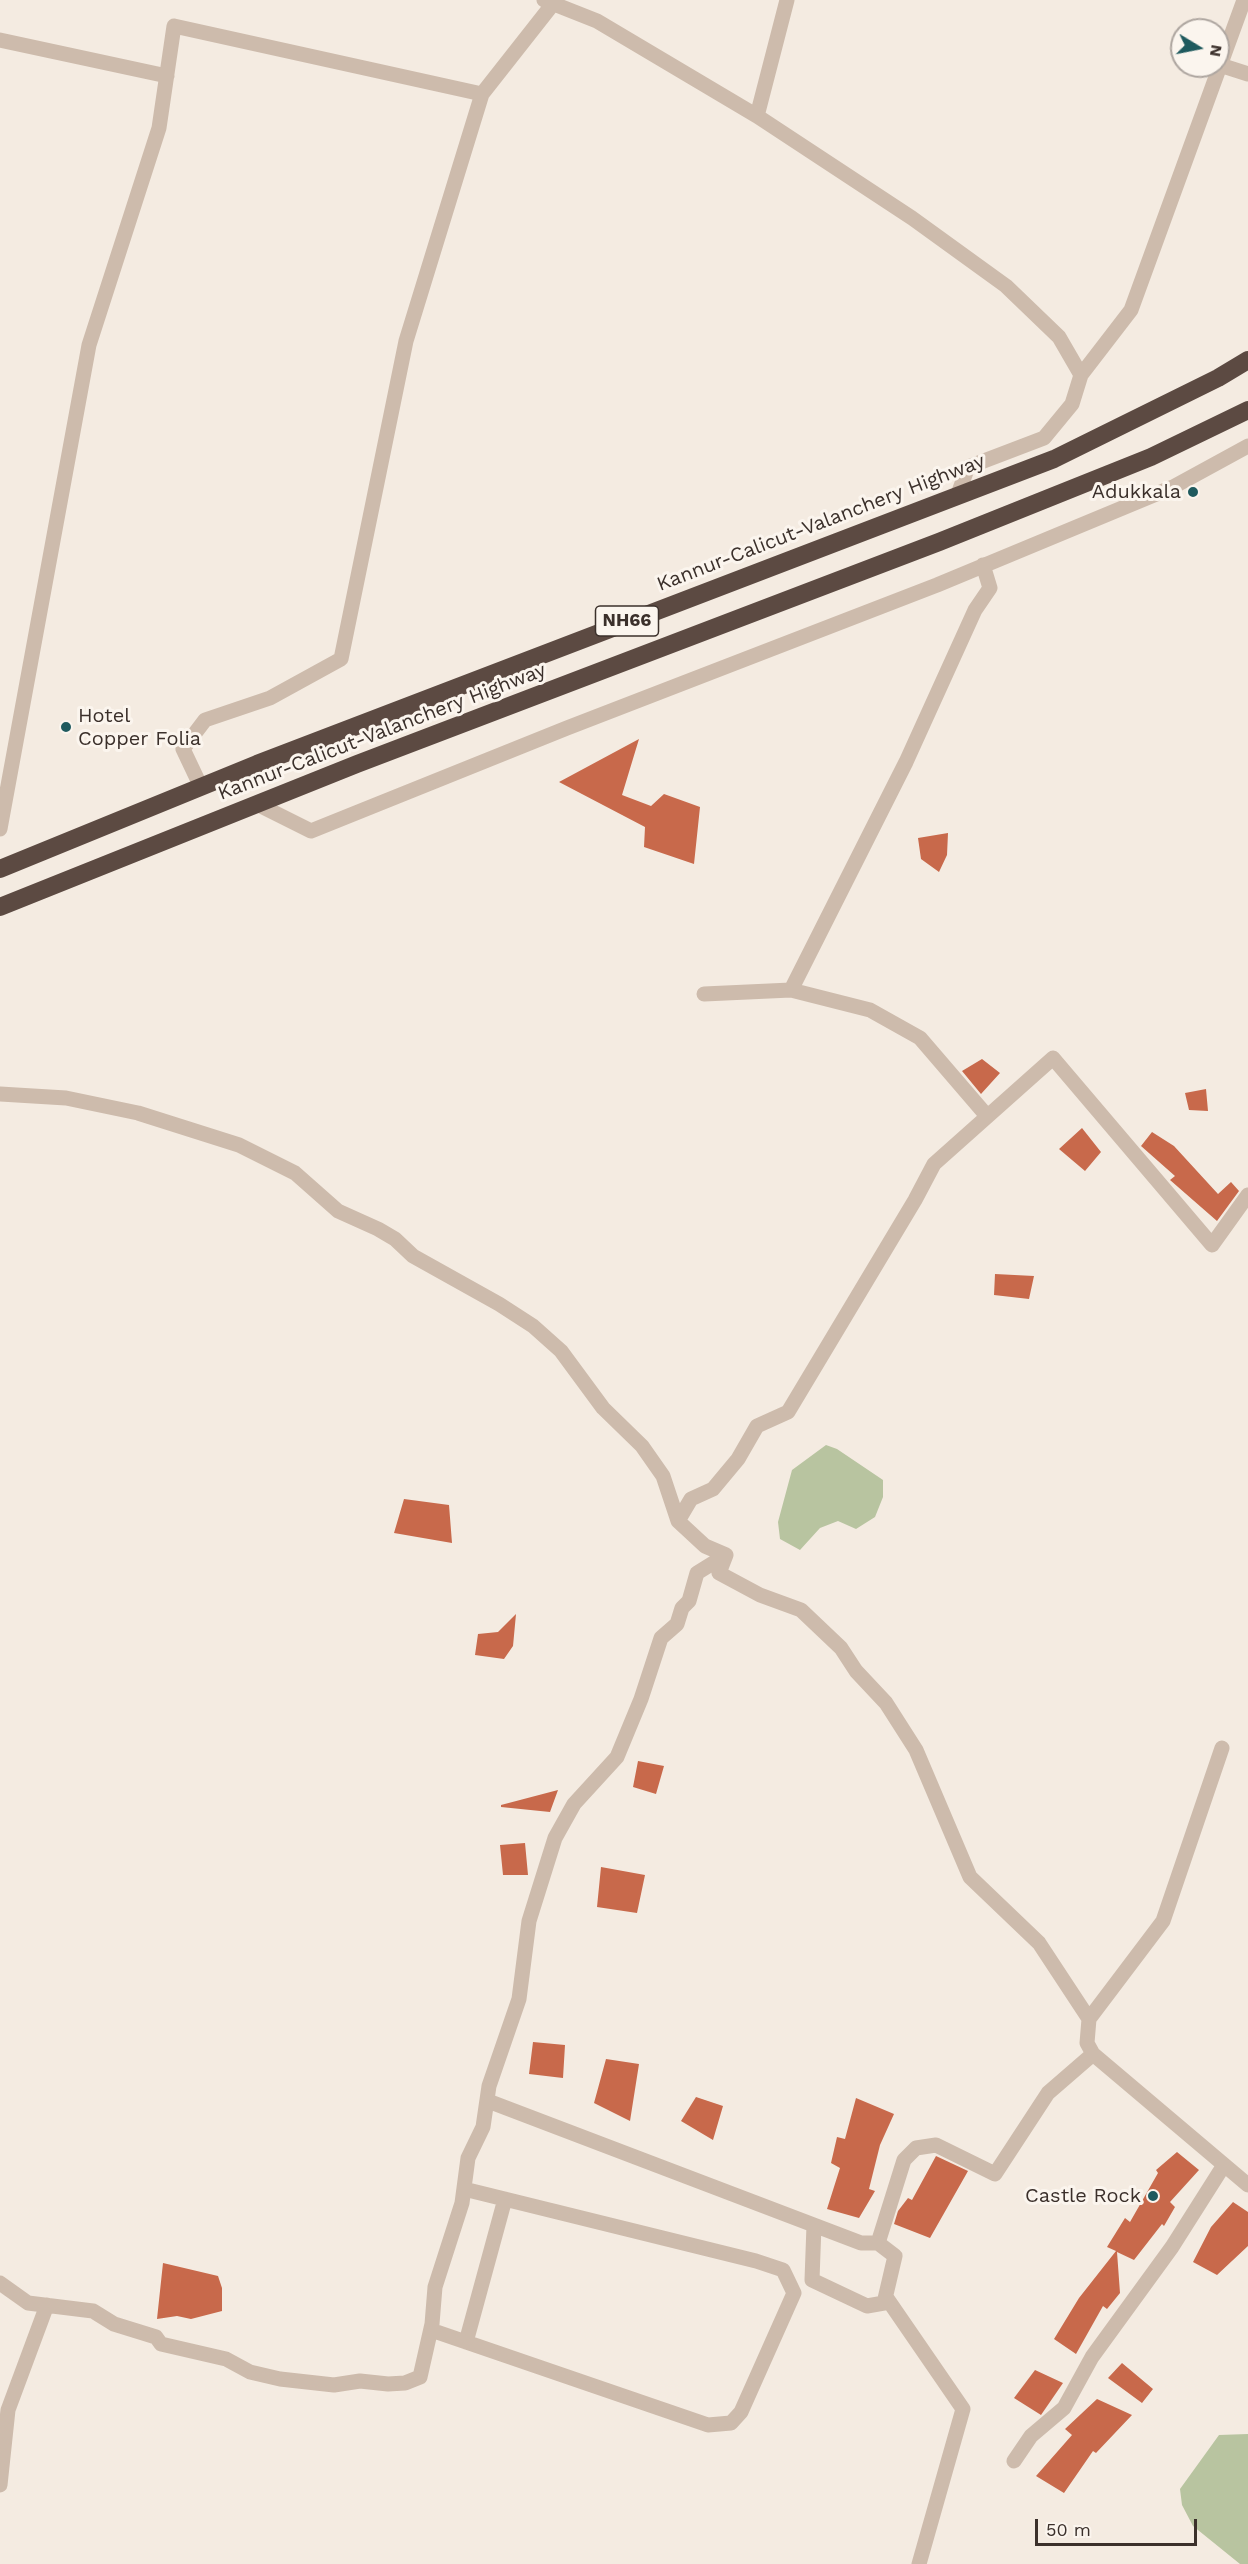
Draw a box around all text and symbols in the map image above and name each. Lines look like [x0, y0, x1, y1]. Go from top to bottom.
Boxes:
north arrow [1170, 18, 1230, 78]
text: N [1206, 43, 1227, 58]
street label: Kannur-Calicut-Valanchery Highway [654, 449, 988, 597]
place label: Adukkala [1092, 480, 1181, 504]
marker: Adukkala [1186, 485, 1200, 499]
road number: NH66 [596, 606, 658, 636]
street label: Kannur-Calicut-Valanchery Highway [215, 658, 549, 806]
place label: Hotel Copper Folia [78, 704, 201, 751]
marker: Hotel Copper Folia [59, 720, 73, 734]
place label: Castle Rock [1025, 2184, 1141, 2208]
marker: Castle Rock [1146, 2189, 1160, 2203]
scale bar [1038, 2507, 1200, 2545]
text: 50 m [1046, 2519, 1091, 2540]

